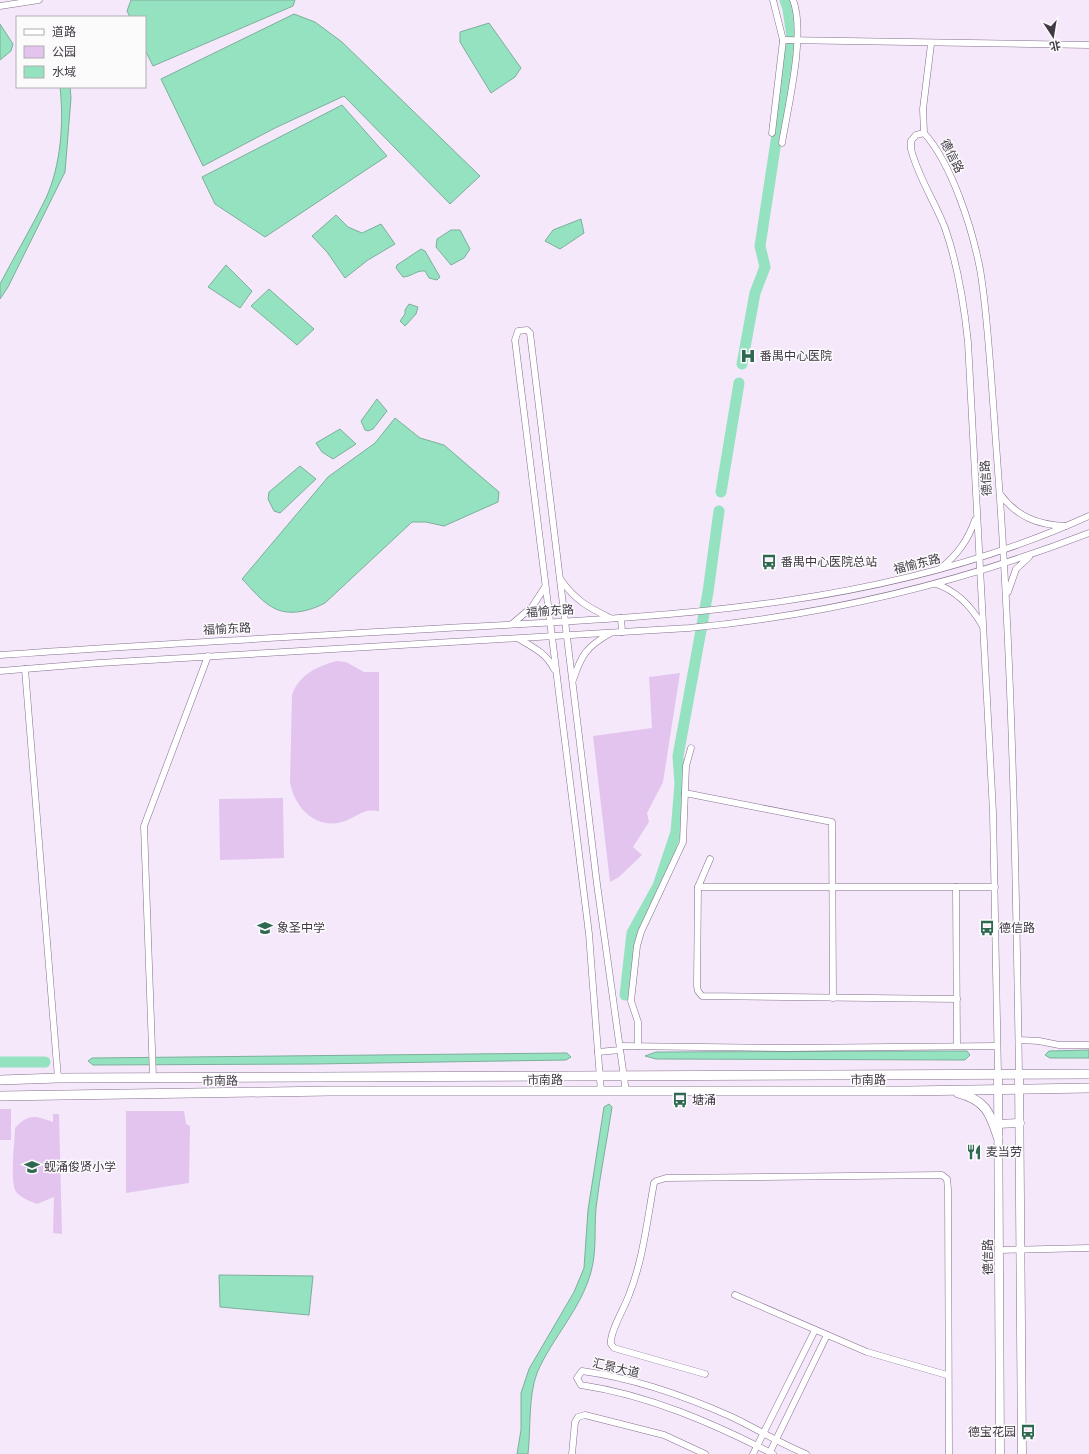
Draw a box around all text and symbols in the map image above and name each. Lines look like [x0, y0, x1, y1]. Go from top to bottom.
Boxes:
legend [16, 16, 146, 88]
north arrow [1033, 16, 1073, 56]
text: 道路 [52, 25, 76, 38]
text: 北 [1048, 39, 1061, 52]
text: 公园 [52, 46, 76, 58]
text: 水域 [52, 66, 76, 78]
street label: 德信路 [938, 137, 966, 175]
hospital icon: 番禺中心医院 [739, 347, 757, 365]
place label: 番禺中心医院 [760, 349, 832, 362]
street label: 德信路 [978, 460, 993, 496]
street label: 福愉东路 [892, 551, 942, 576]
bus stop icon: 番禺中心医院总站 [760, 553, 778, 571]
place label: 番禺中心医院总站 [781, 555, 877, 568]
street label: 福愉东路 [526, 602, 574, 619]
street label: 福愉东路 [203, 621, 251, 636]
school or university icon: 象圣中学 [256, 919, 274, 937]
bus stop icon: 德信路 [978, 919, 996, 937]
place label: 象圣中学 [277, 921, 325, 934]
place label: 德信路 [999, 921, 1035, 934]
street label: 市南路 [527, 1073, 563, 1086]
street label: 市南路 [850, 1073, 886, 1086]
street label: 市南路 [202, 1074, 238, 1087]
bus stop icon: 塘涌 [671, 1091, 689, 1109]
place label: 塘涌 [692, 1093, 716, 1106]
restaurant icon: 麦当劳 [965, 1143, 983, 1161]
place label: 麦当劳 [986, 1146, 1022, 1158]
school or university icon: 蚬涌俊贤小学 [23, 1158, 41, 1176]
place label: 蚬涌俊贤小学 [44, 1160, 116, 1173]
street label: 德信路 [981, 1239, 994, 1275]
street label: 汇景大道 [591, 1356, 641, 1379]
bus stop icon: 德宝花园 [1019, 1423, 1037, 1441]
place label: 德宝花园 [968, 1425, 1016, 1438]

